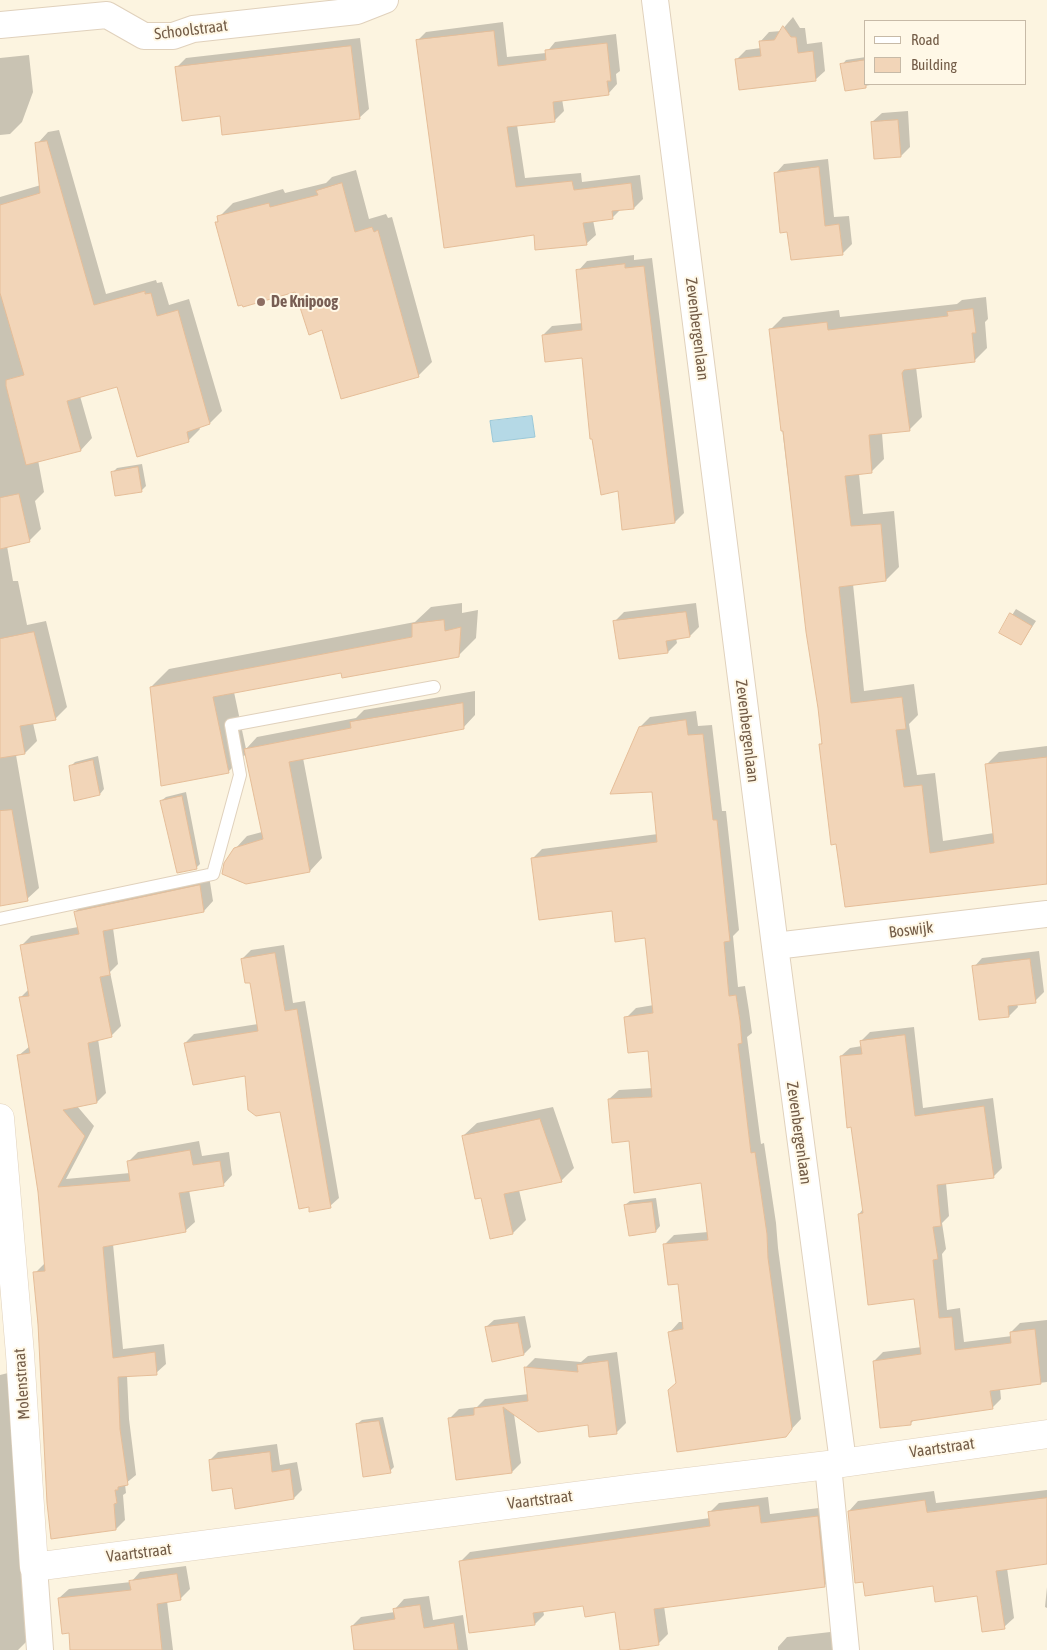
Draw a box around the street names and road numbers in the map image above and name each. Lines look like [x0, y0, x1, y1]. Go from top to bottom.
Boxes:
street label: Schoolstraat [153, 16, 229, 44]
street label: Zevenbergenlaan [681, 277, 713, 381]
street label: Zevenbergenlaan [731, 679, 763, 783]
street label: Boswijk [888, 918, 934, 942]
street label: Zevenbergenlaan [782, 1081, 816, 1185]
street label: Molenstraat [10, 1348, 34, 1420]
street label: Vaartstraat [908, 1434, 976, 1462]
street label: Vaartstraat [506, 1486, 574, 1514]
street label: Vaartstraat [105, 1539, 173, 1567]

